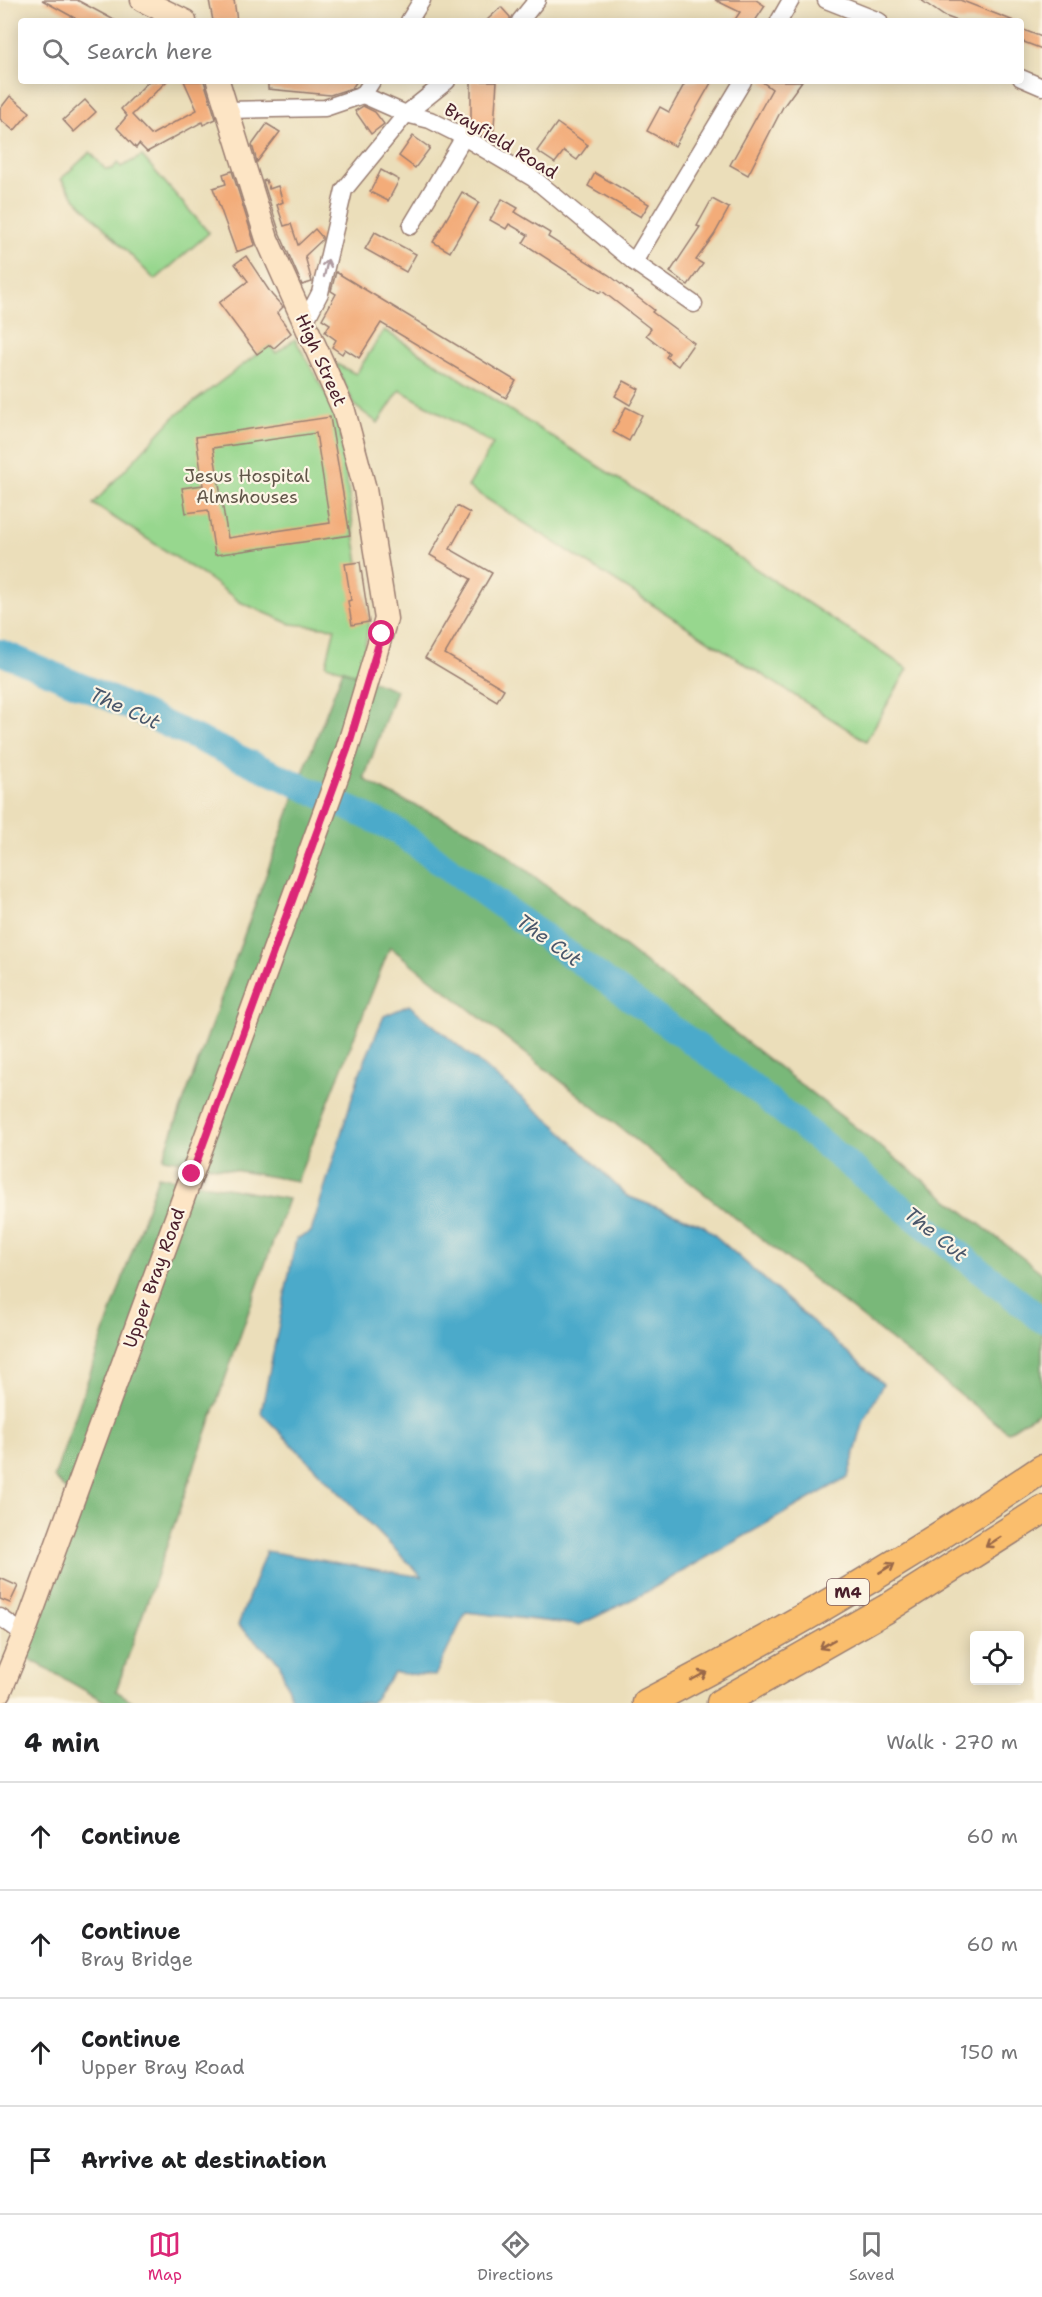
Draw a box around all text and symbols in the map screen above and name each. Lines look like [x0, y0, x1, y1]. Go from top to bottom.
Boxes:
search box [18, 18, 1024, 84]
icon: search [39, 35, 72, 68]
text: Search here [87, 37, 213, 66]
street label: Brayfield Road [440, 98, 562, 184]
one-way arrow [321, 259, 332, 279]
street label: High Street [290, 310, 352, 410]
park label: Jesus Hospital Almshouses [184, 464, 310, 509]
route start [368, 620, 394, 646]
water label: The Cut [86, 681, 164, 735]
water label: The Cut [511, 908, 587, 972]
route end [178, 1160, 204, 1186]
water label: The Cut [899, 1201, 973, 1268]
street label: Upper Bray Road [118, 1205, 190, 1351]
one-way arrow [985, 1536, 1002, 1548]
one-way arrow [878, 1562, 895, 1574]
road number: M4 [827, 1579, 869, 1605]
map controls [970, 1631, 1024, 1685]
button: locate [970, 1631, 1024, 1685]
one-way arrow [819, 1638, 836, 1650]
one-way arrow [690, 1670, 707, 1682]
text: 4 min [24, 1725, 100, 1760]
text: Walk · 270 m [886, 1729, 1018, 1755]
icon: ahead [24, 1820, 57, 1853]
text: Continue [81, 1822, 181, 1851]
text: 60 m [966, 1823, 1018, 1849]
text: Continue [81, 1917, 181, 1946]
icon: ahead [24, 1928, 57, 1961]
text: 60 m [966, 1931, 1018, 1957]
text: Bray Bridge [81, 1946, 193, 1972]
text: Continue [81, 2025, 181, 2054]
icon: ahead [24, 2036, 57, 2069]
text: 150 m [960, 2039, 1018, 2065]
text: Upper Bray Road [81, 2054, 245, 2080]
icon: arrive [24, 2144, 57, 2177]
text: Arrive at destination [81, 2146, 327, 2175]
tab: Map [148, 2228, 182, 2285]
tab: Directions [477, 2228, 554, 2285]
tab: Saved [849, 2228, 894, 2285]

